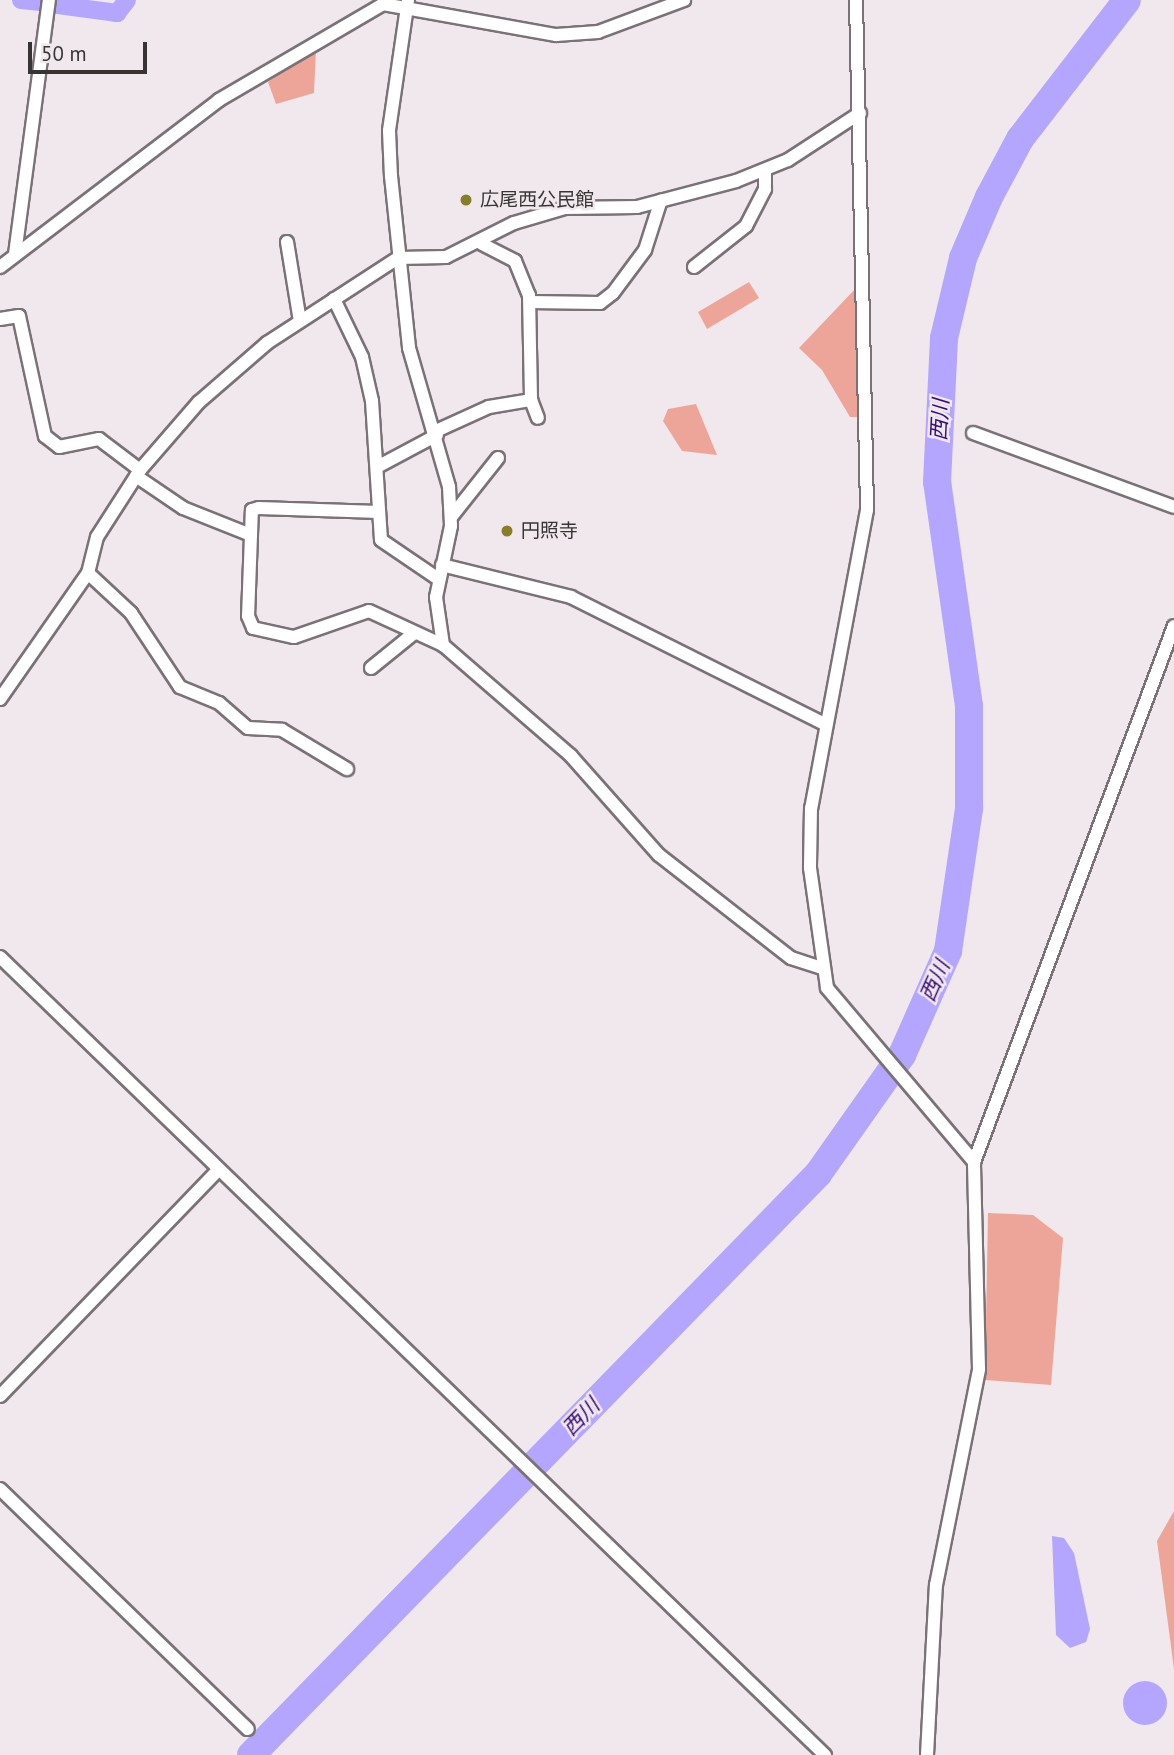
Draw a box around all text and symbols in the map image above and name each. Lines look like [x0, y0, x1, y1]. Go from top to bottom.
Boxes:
scale bar [32, 28, 150, 72]
text: 50 m [41, 40, 87, 67]
place label: 広尾西公民館 [480, 189, 594, 211]
marker: 広尾西公民館 [458, 192, 474, 208]
water label: 西川 [926, 398, 954, 442]
place label: 円照寺 [521, 520, 578, 542]
marker: 円照寺 [499, 523, 515, 539]
water label: 西川 [915, 957, 955, 1005]
water label: 西川 [557, 1393, 605, 1441]

